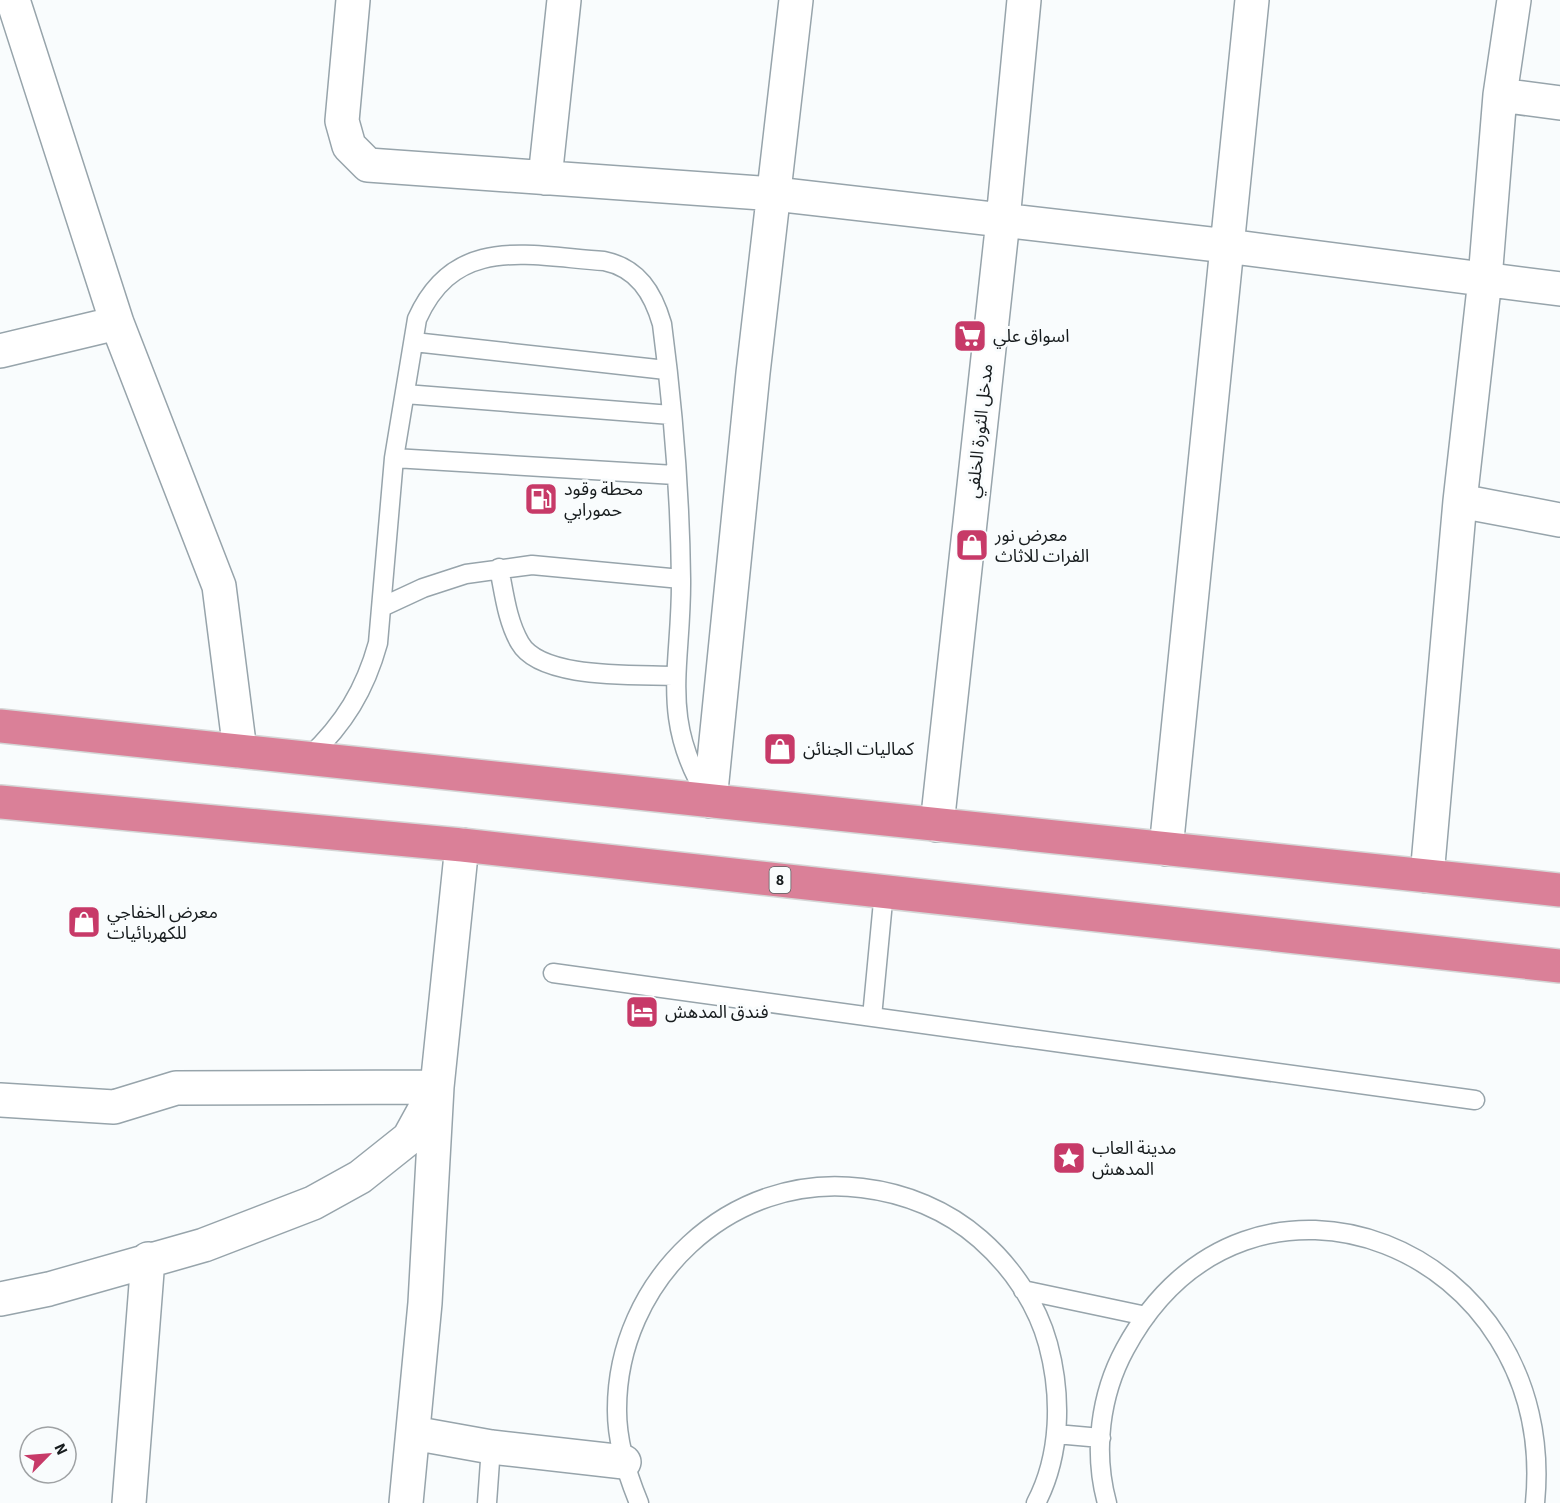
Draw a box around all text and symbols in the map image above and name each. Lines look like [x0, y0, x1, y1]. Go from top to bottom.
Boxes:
supermarket icon: اسواق علي [952, 318, 988, 354]
place label: اسواق علي [993, 324, 1069, 349]
street label: مدخل الثورة الخلفي [960, 362, 1000, 500]
place label: محطة وقود حمورابي [564, 477, 643, 523]
fuel station icon: محطة وقود حمورابي [523, 481, 559, 517]
place label: معرض نور الفرات للاثاث [994, 523, 1089, 569]
shop icon: معرض نور الفرات للاثاث [954, 527, 990, 563]
shop icon: كماليات الجنائن [762, 731, 798, 767]
place label: كماليات الجنائن [803, 737, 915, 762]
road number: 8 [770, 867, 790, 893]
place label: معرض الخفاجي للكهربائيات [107, 900, 218, 946]
shop icon: معرض الخفاجي للكهربائيات [66, 904, 102, 940]
hotel icon: فندق المدهش [624, 994, 660, 1030]
place label: فندق المدهش [665, 1000, 768, 1025]
place label: مدينة العاب المدهش [1092, 1136, 1176, 1182]
place icon: مدينة العاب المدهش [1051, 1140, 1087, 1176]
north arrow [18, 1425, 78, 1485]
text: N [48, 1440, 73, 1459]

